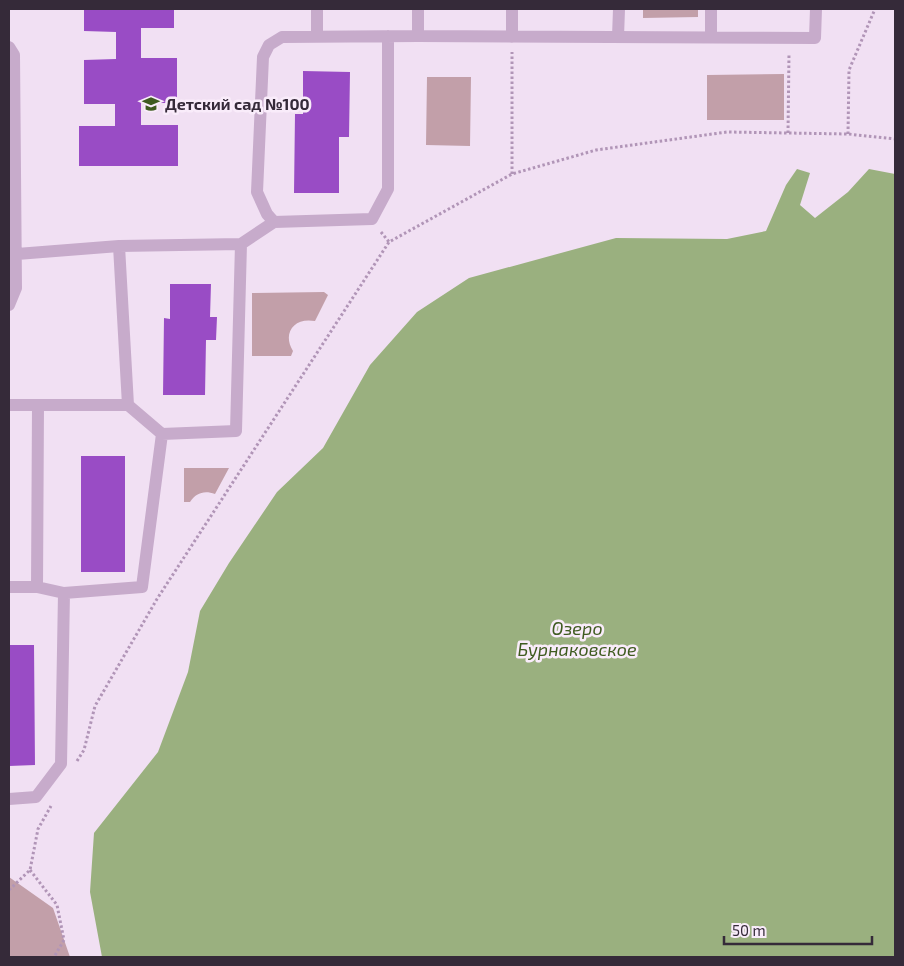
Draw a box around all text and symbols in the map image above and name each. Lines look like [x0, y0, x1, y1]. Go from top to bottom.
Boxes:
school or university icon: Детский сад №100 [141, 94, 161, 114]
place label: Детский сад №100 [165, 94, 310, 113]
water label: Озеро Бурнаковское [517, 617, 637, 660]
scale bar [724, 914, 872, 946]
text: 50 m [732, 921, 766, 939]

